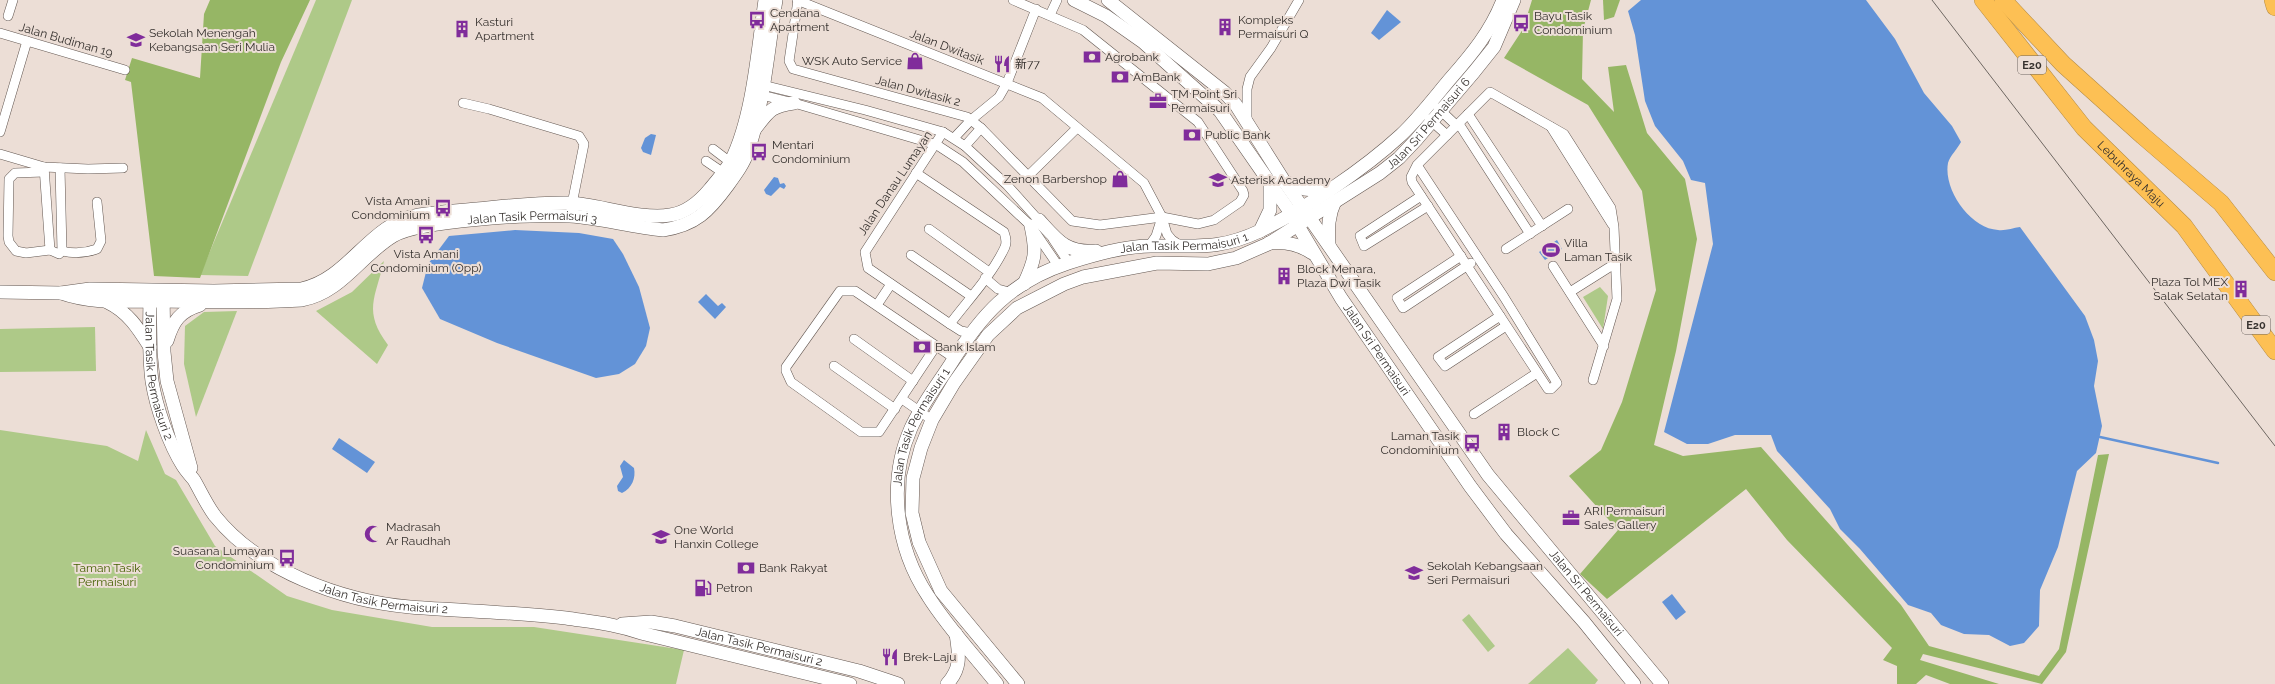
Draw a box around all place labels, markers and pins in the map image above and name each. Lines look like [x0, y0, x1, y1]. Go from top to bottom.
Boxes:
place label: Cendana Apartment [770, 6, 829, 34]
place label: Bayu Tasik Condominium [1534, 9, 1612, 37]
bus stop icon: Cendana Apartment [747, 10, 767, 30]
place label: Kompleks Permaisuri Q [1238, 13, 1309, 41]
bus stop icon: Bayu Tasik Condominium [1511, 13, 1531, 33]
place label: Kasturi Apartment [475, 15, 534, 43]
building icon: Kompleks Permaisuri Q [1215, 17, 1235, 37]
building icon: Kasturi Apartment [452, 19, 472, 39]
place label: Sekolah Menengah Kebangsaan Seri Mulia [149, 26, 275, 54]
school or university icon: Sekolah Menengah Kebangsaan Seri Mulia [126, 30, 146, 50]
bank icon: Agrobank [1082, 47, 1102, 67]
place label: Agrobank [1105, 50, 1159, 64]
shop icon: WSK Auto Service [905, 51, 925, 71]
place label: WSK Auto Service [802, 54, 902, 68]
restaurant icon: 新77 [992, 54, 1012, 74]
place label: 新77 [1015, 57, 1040, 71]
bank icon: AmBank [1110, 67, 1130, 87]
place label: AmBank [1133, 70, 1181, 84]
place label: TM Point Sri Permaisuri [1171, 87, 1237, 115]
office icon: TM Point Sri Permaisuri [1148, 91, 1168, 111]
bank icon: Public Bank [1182, 125, 1202, 145]
place label: Public Bank [1205, 128, 1271, 142]
place label: Mentari Condominium [772, 138, 850, 166]
bus stop icon: Mentari Condominium [749, 142, 769, 162]
shop icon: Zenon Barbershop [1110, 169, 1130, 189]
school or university icon: Asterisk Academy [1208, 170, 1228, 190]
place label: Zenon Barbershop [1004, 172, 1107, 186]
place label: Asterisk Academy [1231, 173, 1331, 187]
place label: Vista Amani Condominium [352, 194, 430, 222]
bus stop icon: Vista Amani Condominium [433, 198, 453, 218]
bus stop icon: Vista Amani Condominium (Opp) [416, 225, 436, 245]
place label: Villa Laman Tasik [1564, 236, 1633, 264]
sports icon: Villa Laman Tasik [1541, 240, 1561, 260]
place label: Vista Amani Condominium (Opp) [370, 247, 482, 275]
place label: Block Menara, Plaza Dwi Tasik [1297, 262, 1381, 290]
building icon: Block Menara, Plaza Dwi Tasik [1274, 266, 1294, 286]
place label: Plaza Tol MEX Salak Selatan [2151, 275, 2228, 303]
building icon: Plaza Tol MEX Salak Selatan [2231, 279, 2251, 299]
bank icon: Bank Islam [912, 337, 932, 357]
place label: Bank Islam [935, 340, 996, 354]
building icon: Block C [1494, 422, 1514, 442]
place label: Block C [1517, 425, 1560, 439]
place label: Laman Tasik Condominium [1381, 429, 1460, 457]
bus stop icon: Laman Tasik Condominium [1462, 433, 1482, 453]
place label: ARI Permaisuri Sales Gallery [1584, 504, 1665, 532]
office icon: ARI Permaisuri Sales Gallery [1561, 508, 1581, 528]
place label: Madrasah Ar Raudhah [386, 520, 451, 548]
place label: One World Hanxin College [674, 523, 758, 551]
mosque icon: Madrasah Ar Raudhah [363, 524, 383, 544]
school or university icon: One World Hanxin College [651, 527, 671, 547]
place label: Suasana Lumayan Condominium [173, 544, 274, 572]
bus stop icon: Suasana Lumayan Condominium [277, 548, 297, 568]
bank icon: Bank Rakyat [736, 558, 756, 578]
place label: Sekolah Kebangsaan Seri Permaisuri [1427, 559, 1543, 587]
place label: Bank Rakyat [759, 561, 827, 575]
school or university icon: Sekolah Kebangsaan Seri Permaisuri [1404, 563, 1424, 583]
fuel station icon: Petron [693, 578, 713, 598]
place label: Petron [716, 581, 753, 595]
restaurant icon: Brek-Laju [880, 647, 900, 667]
place label: Brek-Laju [903, 650, 956, 664]

